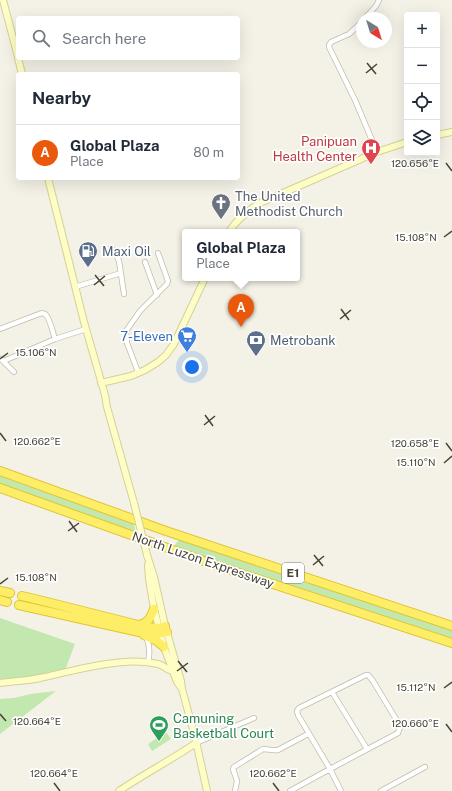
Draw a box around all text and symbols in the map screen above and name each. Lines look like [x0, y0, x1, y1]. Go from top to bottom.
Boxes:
north arrow [356, 12, 392, 48]
map controls [404, 12, 440, 156]
button: + [404, 12, 440, 48]
search box [16, 16, 240, 60]
icon: search [30, 27, 52, 49]
text: Search here [62, 30, 146, 47]
button: − [404, 48, 440, 84]
button: locate [404, 84, 440, 120]
text: Nearby [32, 88, 91, 108]
button: layers [404, 120, 440, 156]
place label: Panipuan Health Center [273, 134, 357, 164]
text: Global Plaza [70, 137, 160, 154]
hospital icon: Panipuan Health Center [360, 137, 382, 165]
text: A [40, 145, 50, 160]
text: 80 m [193, 145, 224, 160]
text: Place [70, 154, 104, 169]
text: 120.656°E [391, 157, 439, 169]
place label: The United Methodist Church [235, 189, 343, 219]
church icon: The United Methodist Church [210, 192, 232, 220]
popup [182, 229, 300, 281]
text: 15.108°N [395, 231, 437, 243]
text: Global Plaza [196, 239, 286, 256]
fuel station icon: Maxi Oil [77, 240, 99, 268]
place label: Maxi Oil [102, 244, 151, 259]
text: Place [196, 256, 230, 271]
pin: A [228, 294, 254, 327]
supermarket icon: 7-Eleven [176, 325, 198, 353]
place label: 7-Eleven [120, 329, 173, 344]
bank icon: Metrobank [245, 329, 267, 357]
place label: Metrobank [270, 333, 336, 348]
text: 15.106°N [15, 346, 57, 358]
your location [182, 357, 202, 377]
text: 120.662°E [13, 435, 61, 447]
text: 120.658°E [391, 437, 439, 449]
text: 15.110°N [396, 456, 436, 468]
street label: North Luzon Expressway [130, 529, 276, 591]
road number: E1 [282, 563, 304, 583]
text: 15.108°N [15, 571, 57, 583]
text: 15.112°N [397, 681, 436, 693]
place label: Camuning Basketball Court [173, 711, 274, 741]
sports icon: Camuning Basketball Court [148, 714, 170, 742]
text: 120.664°E [13, 715, 61, 727]
text: 120.660°E [391, 717, 439, 729]
text: 120.664°E [30, 767, 78, 779]
text: 120.662°E [249, 767, 297, 779]

